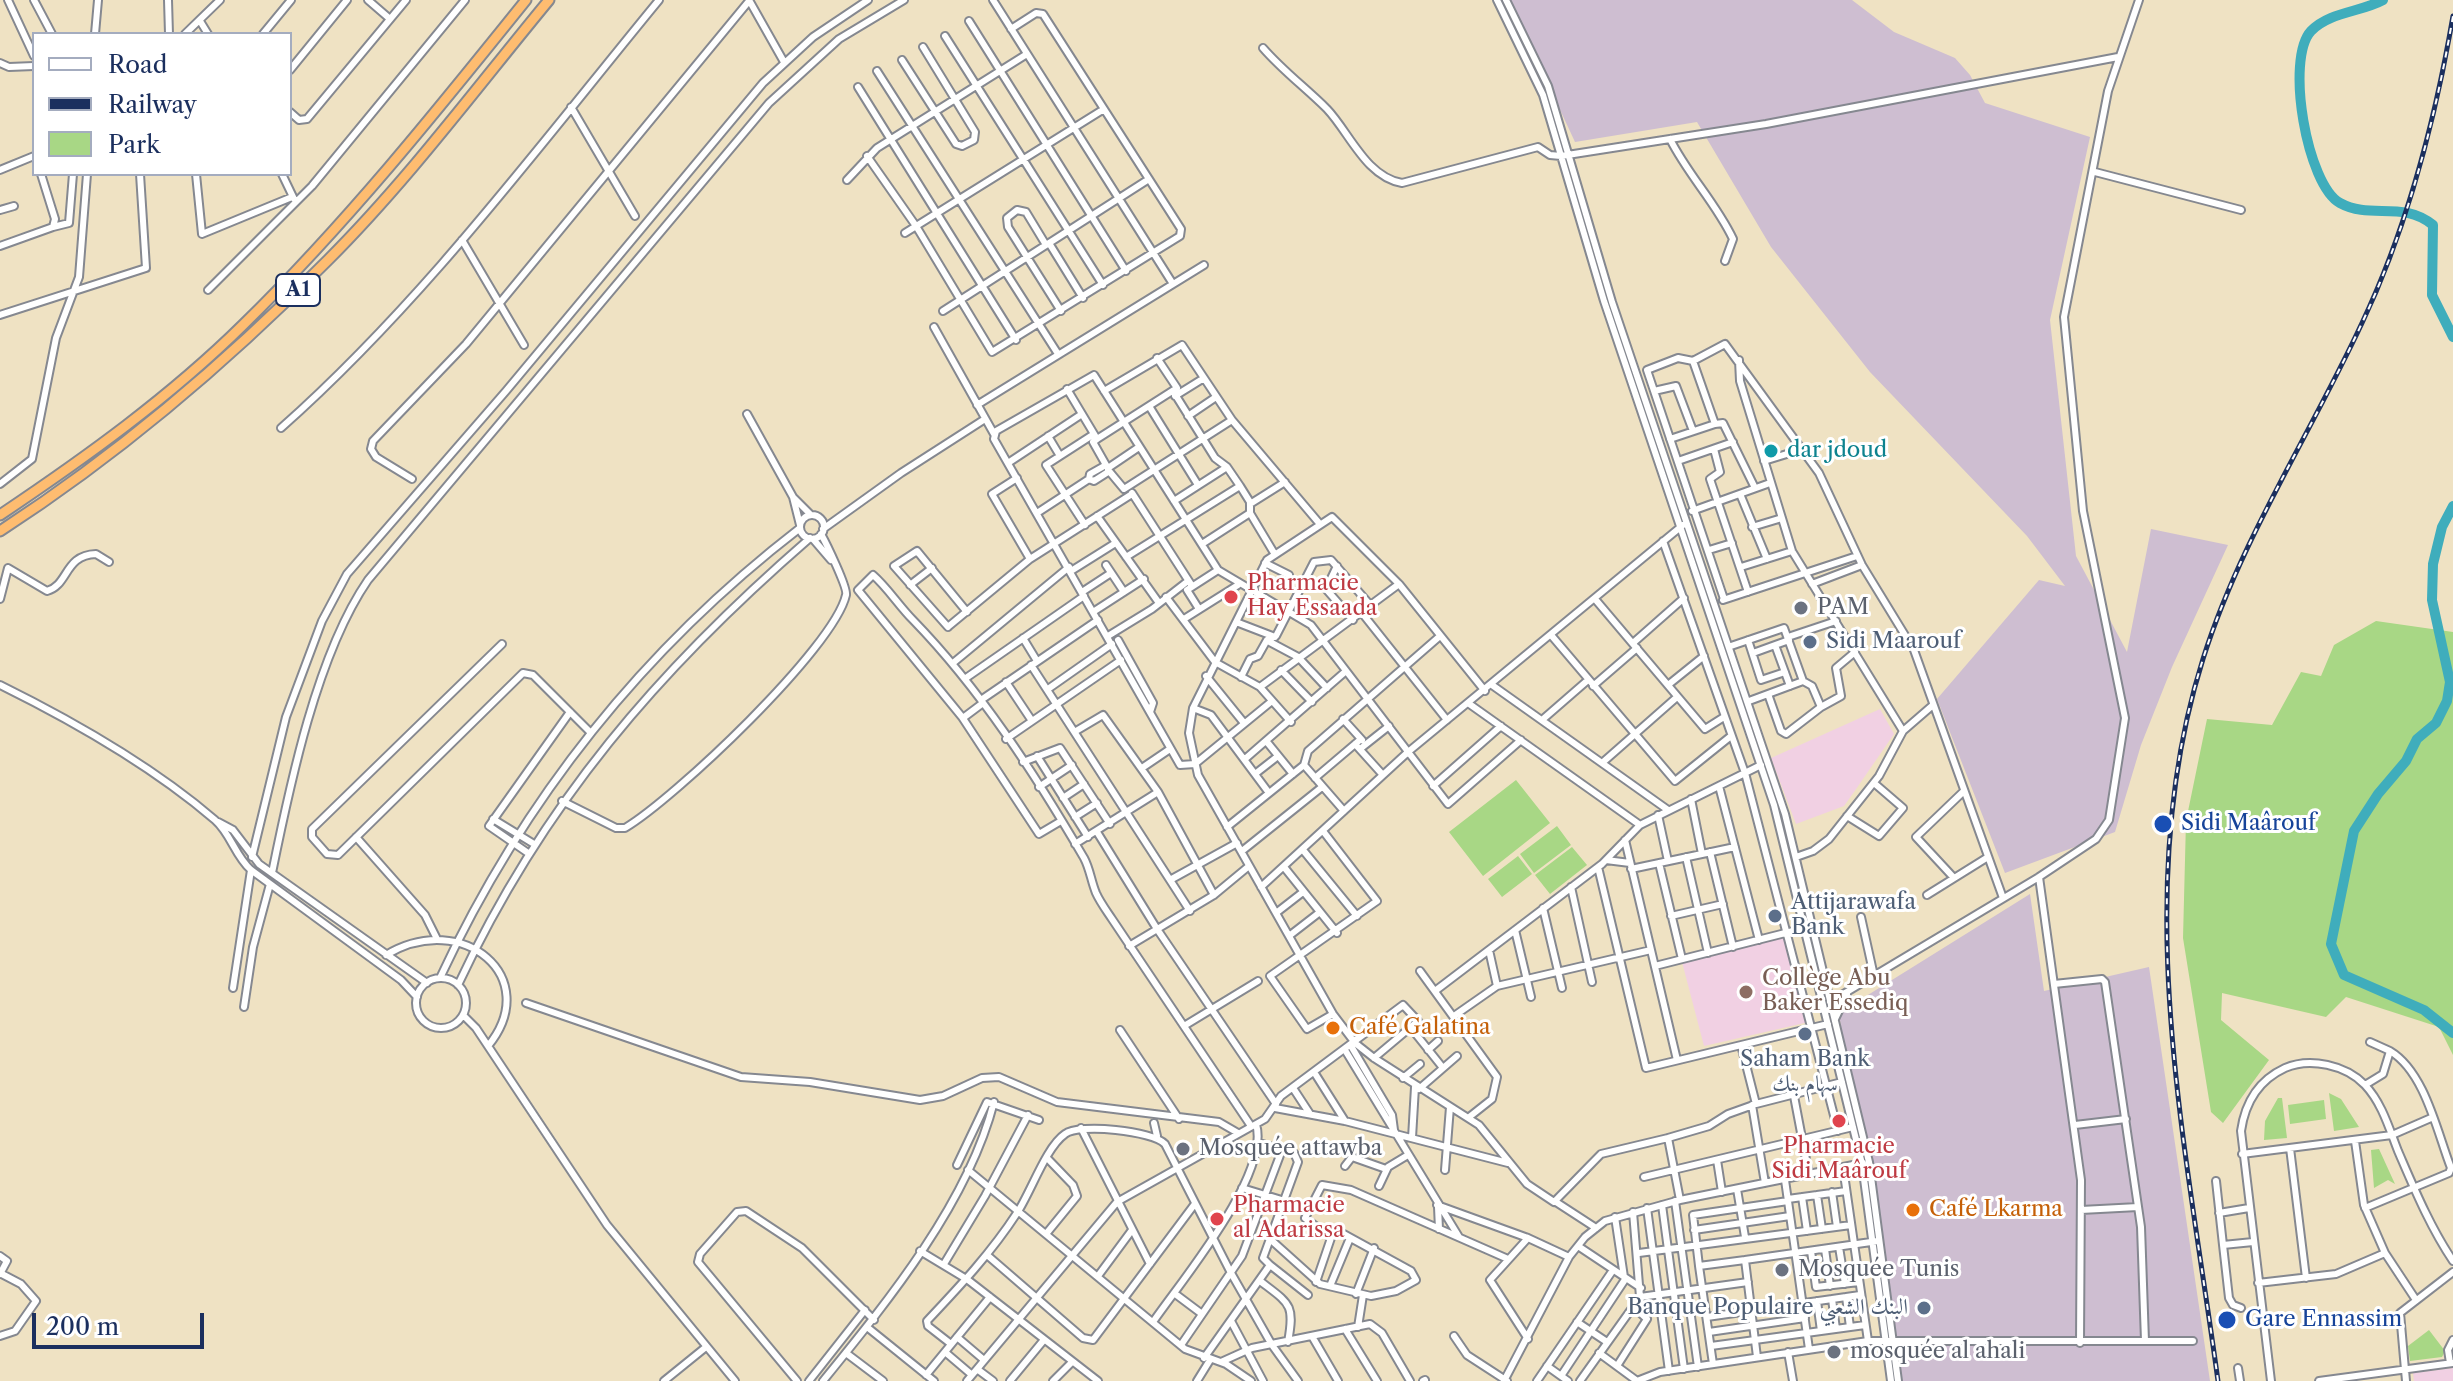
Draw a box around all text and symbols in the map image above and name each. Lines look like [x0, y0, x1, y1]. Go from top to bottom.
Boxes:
legend [32, 32, 292, 176]
text: Road [108, 50, 167, 79]
text: Railway [108, 90, 197, 119]
text: Park [108, 130, 160, 159]
road number: A1 [276, 274, 320, 306]
place label: dar jdoud [1787, 438, 1887, 464]
marker: dar jdoud [1762, 442, 1780, 460]
place label: Pharmacie Hay Essaada [1247, 571, 1377, 622]
marker: Pharmacie Hay Essaada [1222, 588, 1240, 606]
place label: PAM [1817, 595, 1869, 621]
marker: PAM [1792, 599, 1810, 617]
place label: Sidi Maarouf [1826, 629, 1961, 655]
marker: Sidi Maarouf [1801, 633, 1819, 651]
place label: Sidi Maârouf [2181, 811, 2316, 837]
marker: Sidi Maârouf [2152, 813, 2174, 835]
place label: Attijarawafa Bank [1791, 890, 1916, 942]
marker: Attijarawafa Bank [1766, 907, 1784, 925]
place label: Collège Abu Baker Essediq [1762, 966, 1908, 1018]
marker: Collège Abu Baker Essediq [1737, 983, 1755, 1001]
place label: Café Galatina [1349, 1015, 1491, 1041]
marker: Café Galatina [1324, 1019, 1342, 1037]
marker: Saham Bank سهام بنك [1796, 1025, 1814, 1043]
place label: Saham Bank سهام بنك [1740, 1047, 1870, 1098]
marker: Pharmacie Sidi Maârouf [1830, 1112, 1848, 1130]
place label: Pharmacie Sidi Maârouf [1772, 1134, 1906, 1186]
place label: Mosquée attawba [1199, 1136, 1382, 1162]
marker: Mosquée attawba [1174, 1140, 1192, 1158]
place label: Pharmacie al Adarissa [1233, 1193, 1345, 1244]
place label: Café Lkarma [1929, 1197, 2063, 1223]
marker: Café Lkarma [1904, 1201, 1922, 1219]
marker: Pharmacie al Adarissa [1208, 1210, 1226, 1228]
place label: Mosquée Tunis [1798, 1257, 1959, 1283]
marker: Mosquée Tunis [1773, 1261, 1791, 1279]
place label: Banque Populaire البنك الشعبي [1627, 1295, 1908, 1321]
scale bar [36, 1297, 208, 1347]
marker: Banque Populaire البنك الشعبي [1915, 1299, 1933, 1317]
place label: Gare Ennassim [2245, 1307, 2402, 1333]
marker: Gare Ennassim [2216, 1309, 2238, 1331]
text: 200 m [46, 1312, 119, 1341]
place label: mosquée al ahali [1850, 1339, 2025, 1365]
marker: mosquée al ahali [1825, 1343, 1843, 1361]

